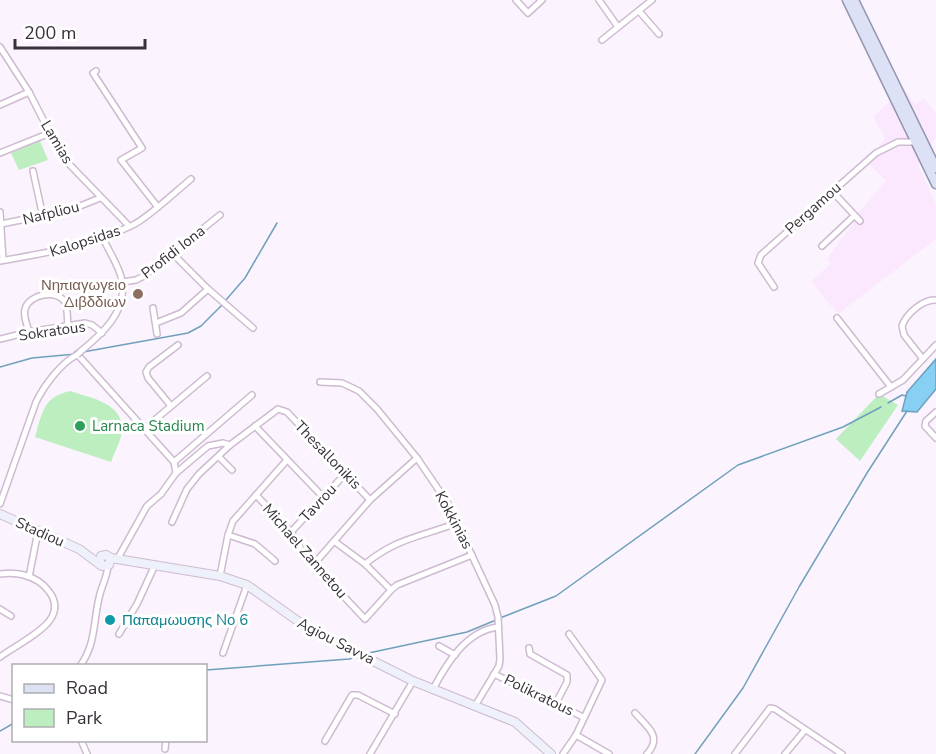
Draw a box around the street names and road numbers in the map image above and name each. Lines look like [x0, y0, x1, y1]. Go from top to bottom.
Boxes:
street label: Lamias [36, 116, 78, 168]
street label: Pergamou [781, 178, 845, 238]
street label: Nafpliou [21, 196, 81, 230]
street label: Kalopsidas [47, 220, 123, 262]
street label: Profidi Iona [137, 221, 209, 283]
street label: Sokratous [17, 316, 87, 346]
street label: Thesallonikis [290, 416, 366, 494]
street label: Tavrou [295, 480, 341, 526]
street label: Kokkinias [430, 487, 478, 553]
street label: Michael Zannetou [258, 499, 352, 603]
street label: Stadiou [12, 512, 68, 552]
street label: Agiou Savva [294, 613, 378, 669]
street label: Polikratous [501, 670, 577, 720]

